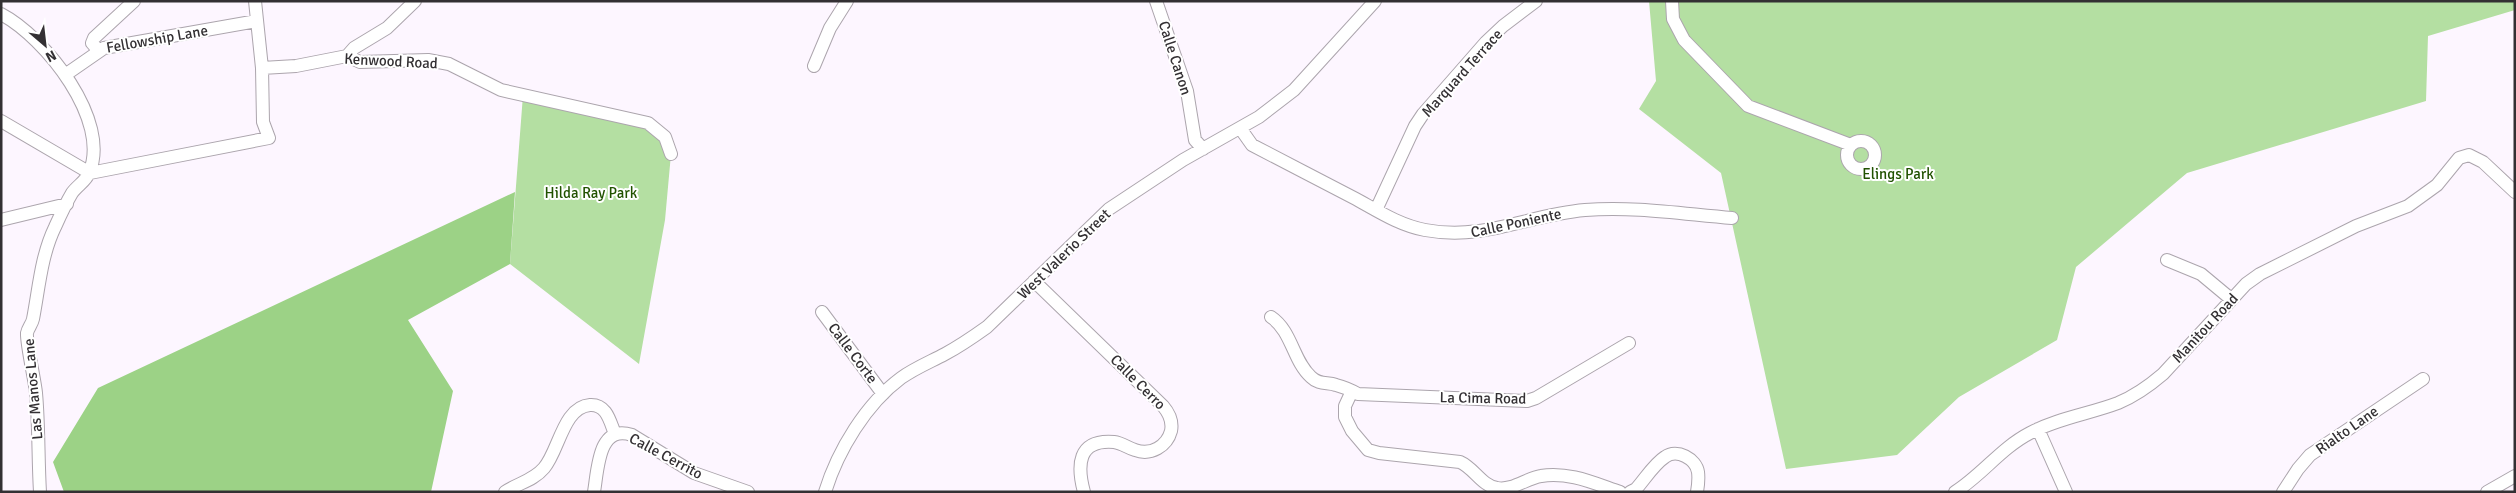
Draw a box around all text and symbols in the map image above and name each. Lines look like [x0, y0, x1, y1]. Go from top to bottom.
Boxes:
street label: Calle Canon [1155, 19, 1195, 97]
north arrow [20, 20, 70, 70]
street label: Fellowship Lane [105, 21, 209, 57]
street label: Marquard Terrace [1418, 25, 1506, 121]
text: N [43, 46, 59, 66]
street label: Kenwood Road [344, 50, 438, 72]
park label: Elings Park [1862, 165, 1934, 183]
park label: Hilda Ray Park [545, 184, 638, 202]
street label: West Valerio Street [1014, 205, 1114, 303]
street label: Calle Poniente [1469, 205, 1563, 241]
street label: Manitou Road [2168, 289, 2242, 366]
street label: Calle Corte [824, 319, 882, 387]
street label: Las Manos Lane [20, 338, 46, 440]
street label: Calle Cerro [1107, 351, 1170, 414]
street label: La Cima Road [1440, 388, 1527, 408]
street label: Rialto Lane [2312, 402, 2382, 458]
street label: Calle Cerrito [626, 429, 706, 483]

